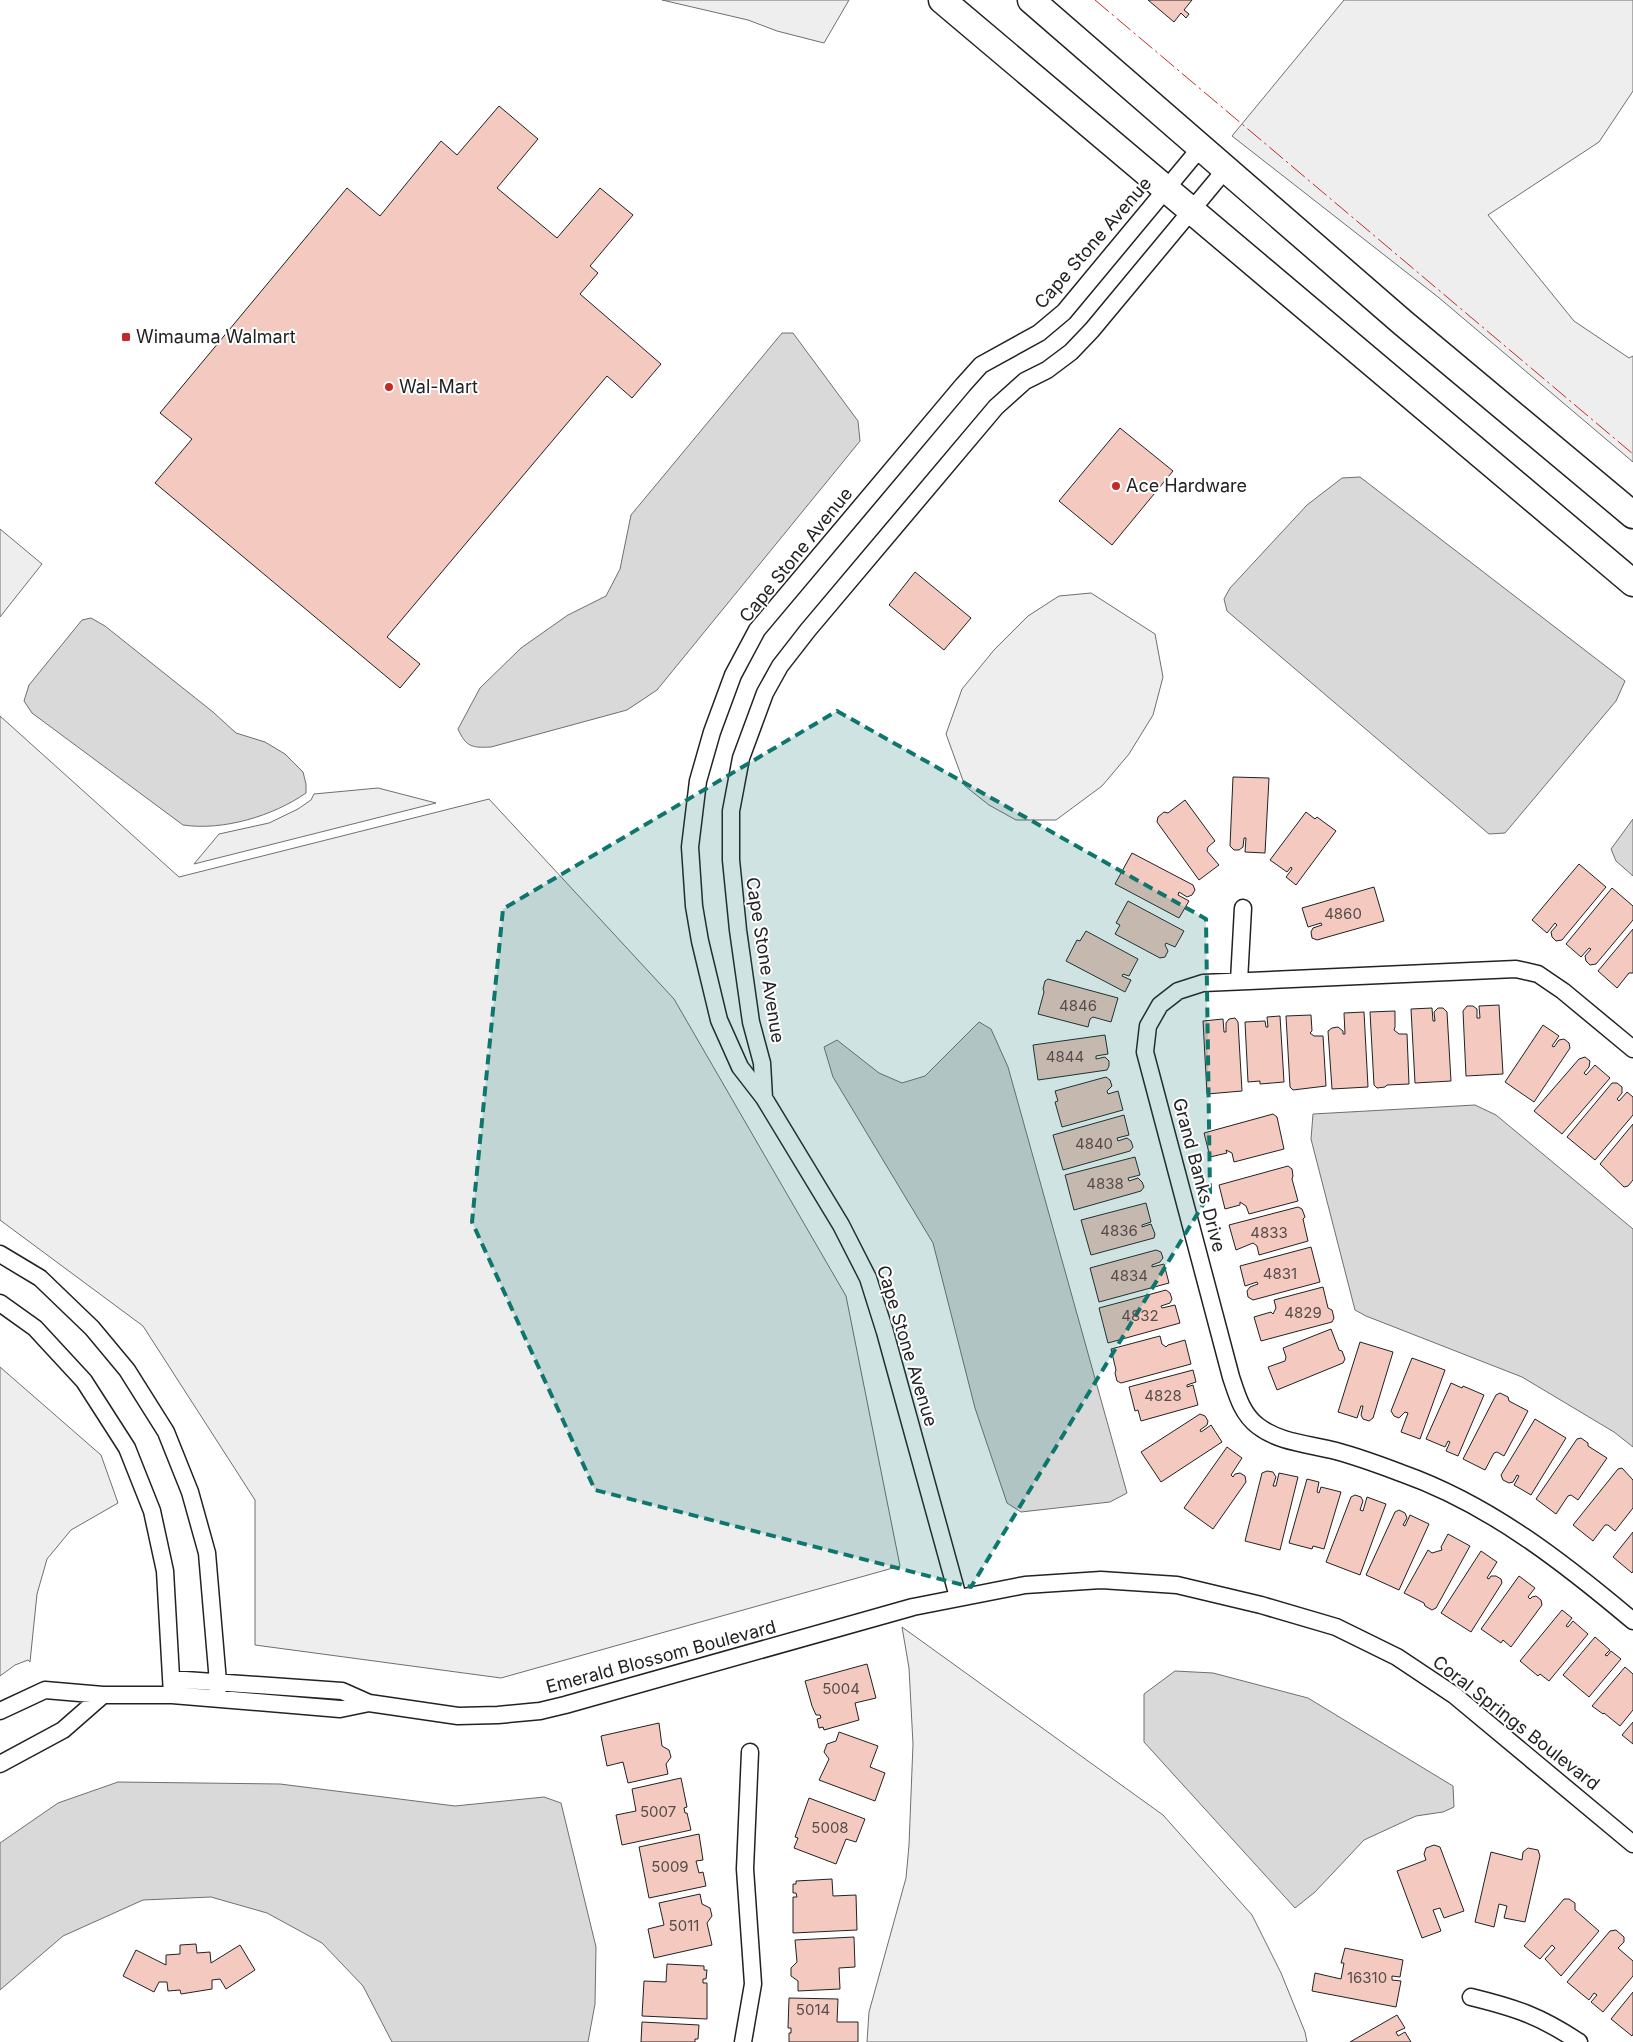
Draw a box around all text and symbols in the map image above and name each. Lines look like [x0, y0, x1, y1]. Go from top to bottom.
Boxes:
street label: Cape Stone Avenue [1030, 173, 1155, 313]
place label: Wimauma Walmart [136, 326, 296, 347]
marker: Wimauma Walmart [120, 331, 132, 343]
place label: Wal-Mart [399, 376, 478, 397]
marker: Wal-Mart [383, 381, 395, 393]
place label: Ace Hardware [1126, 475, 1247, 496]
marker: Ace Hardware [1110, 480, 1122, 492]
street label: Cape Stone Avenue [735, 483, 856, 626]
street label: Cape Stone Avenue [742, 876, 789, 1044]
house number: 4860 [1324, 904, 1362, 923]
house number: 4846 [1059, 996, 1097, 1015]
house number: 4844 [1046, 1047, 1084, 1066]
street label: Grand Banks Drive [1169, 1096, 1230, 1254]
house number: 4840 [1075, 1134, 1113, 1153]
house number: 4838 [1086, 1174, 1124, 1193]
house number: 4836 [1100, 1221, 1138, 1240]
house number: 4833 [1250, 1223, 1288, 1242]
street label: Cape Stone Avenue [873, 1263, 942, 1429]
house number: 4831 [1263, 1264, 1297, 1283]
house number: 4834 [1110, 1266, 1148, 1285]
house number: 4829 [1284, 1303, 1322, 1322]
house number: 4832 [1121, 1306, 1159, 1325]
house number: 4828 [1144, 1386, 1182, 1405]
street label: Emerald Blossom Boulevard [544, 1616, 778, 1697]
street label: Coral Springs Boulevard [1429, 1651, 1604, 1794]
house number: 5004 [822, 1679, 860, 1698]
house number: 5007 [640, 1802, 676, 1821]
house number: 5008 [811, 1818, 849, 1837]
house number: 5009 [651, 1857, 689, 1876]
house number: 5011 [669, 1916, 699, 1935]
house number: 16310 [1347, 1968, 1387, 1987]
house number: 5014 [796, 2000, 830, 2019]

